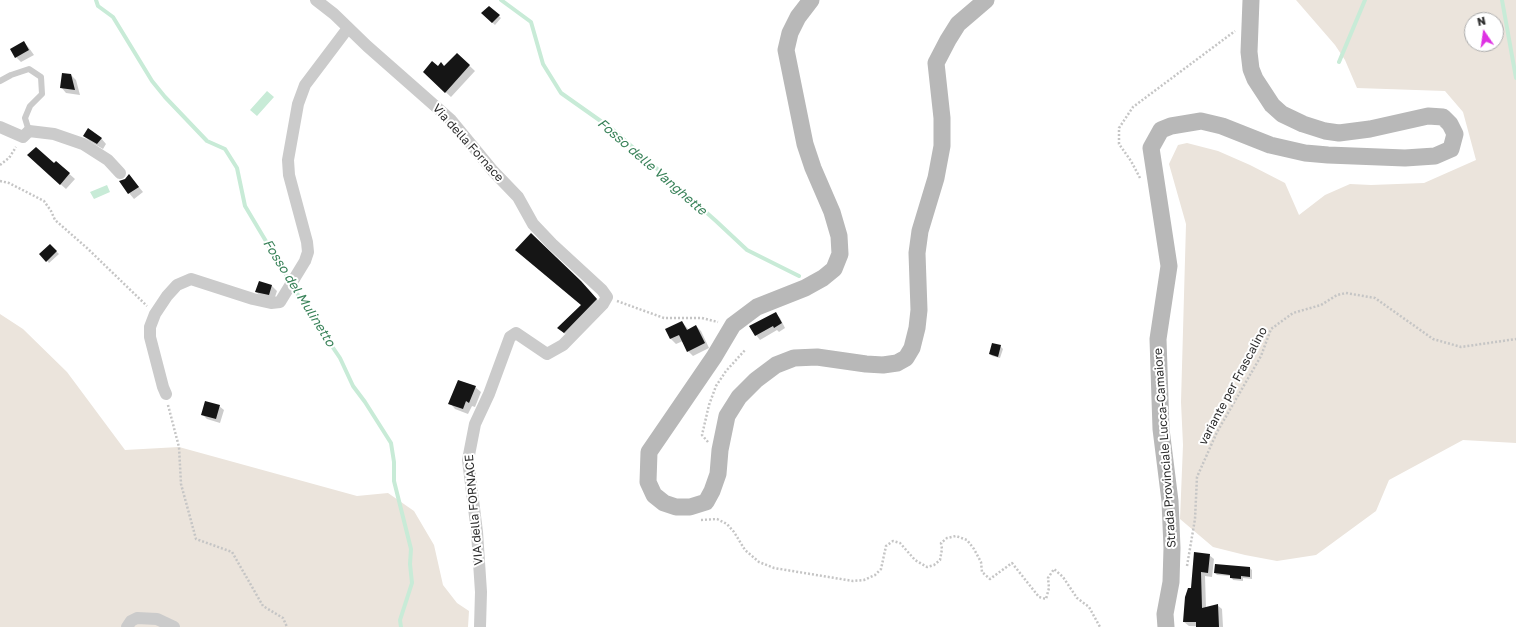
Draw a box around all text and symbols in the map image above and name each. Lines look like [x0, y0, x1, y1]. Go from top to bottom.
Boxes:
north arrow [1464, 12, 1504, 52]
text: N [1476, 14, 1487, 28]
street label: Via della Fornace [429, 101, 507, 185]
water label: Fosso delle Vanghette [594, 115, 710, 219]
water label: Fosso del Mulinetto [260, 237, 338, 349]
street label: variante per Frascalino [1196, 324, 1270, 448]
street label: Strada Provinciale Lucca-Camaiore [1151, 348, 1179, 548]
street label: VIA della FORNACE [462, 454, 486, 566]

